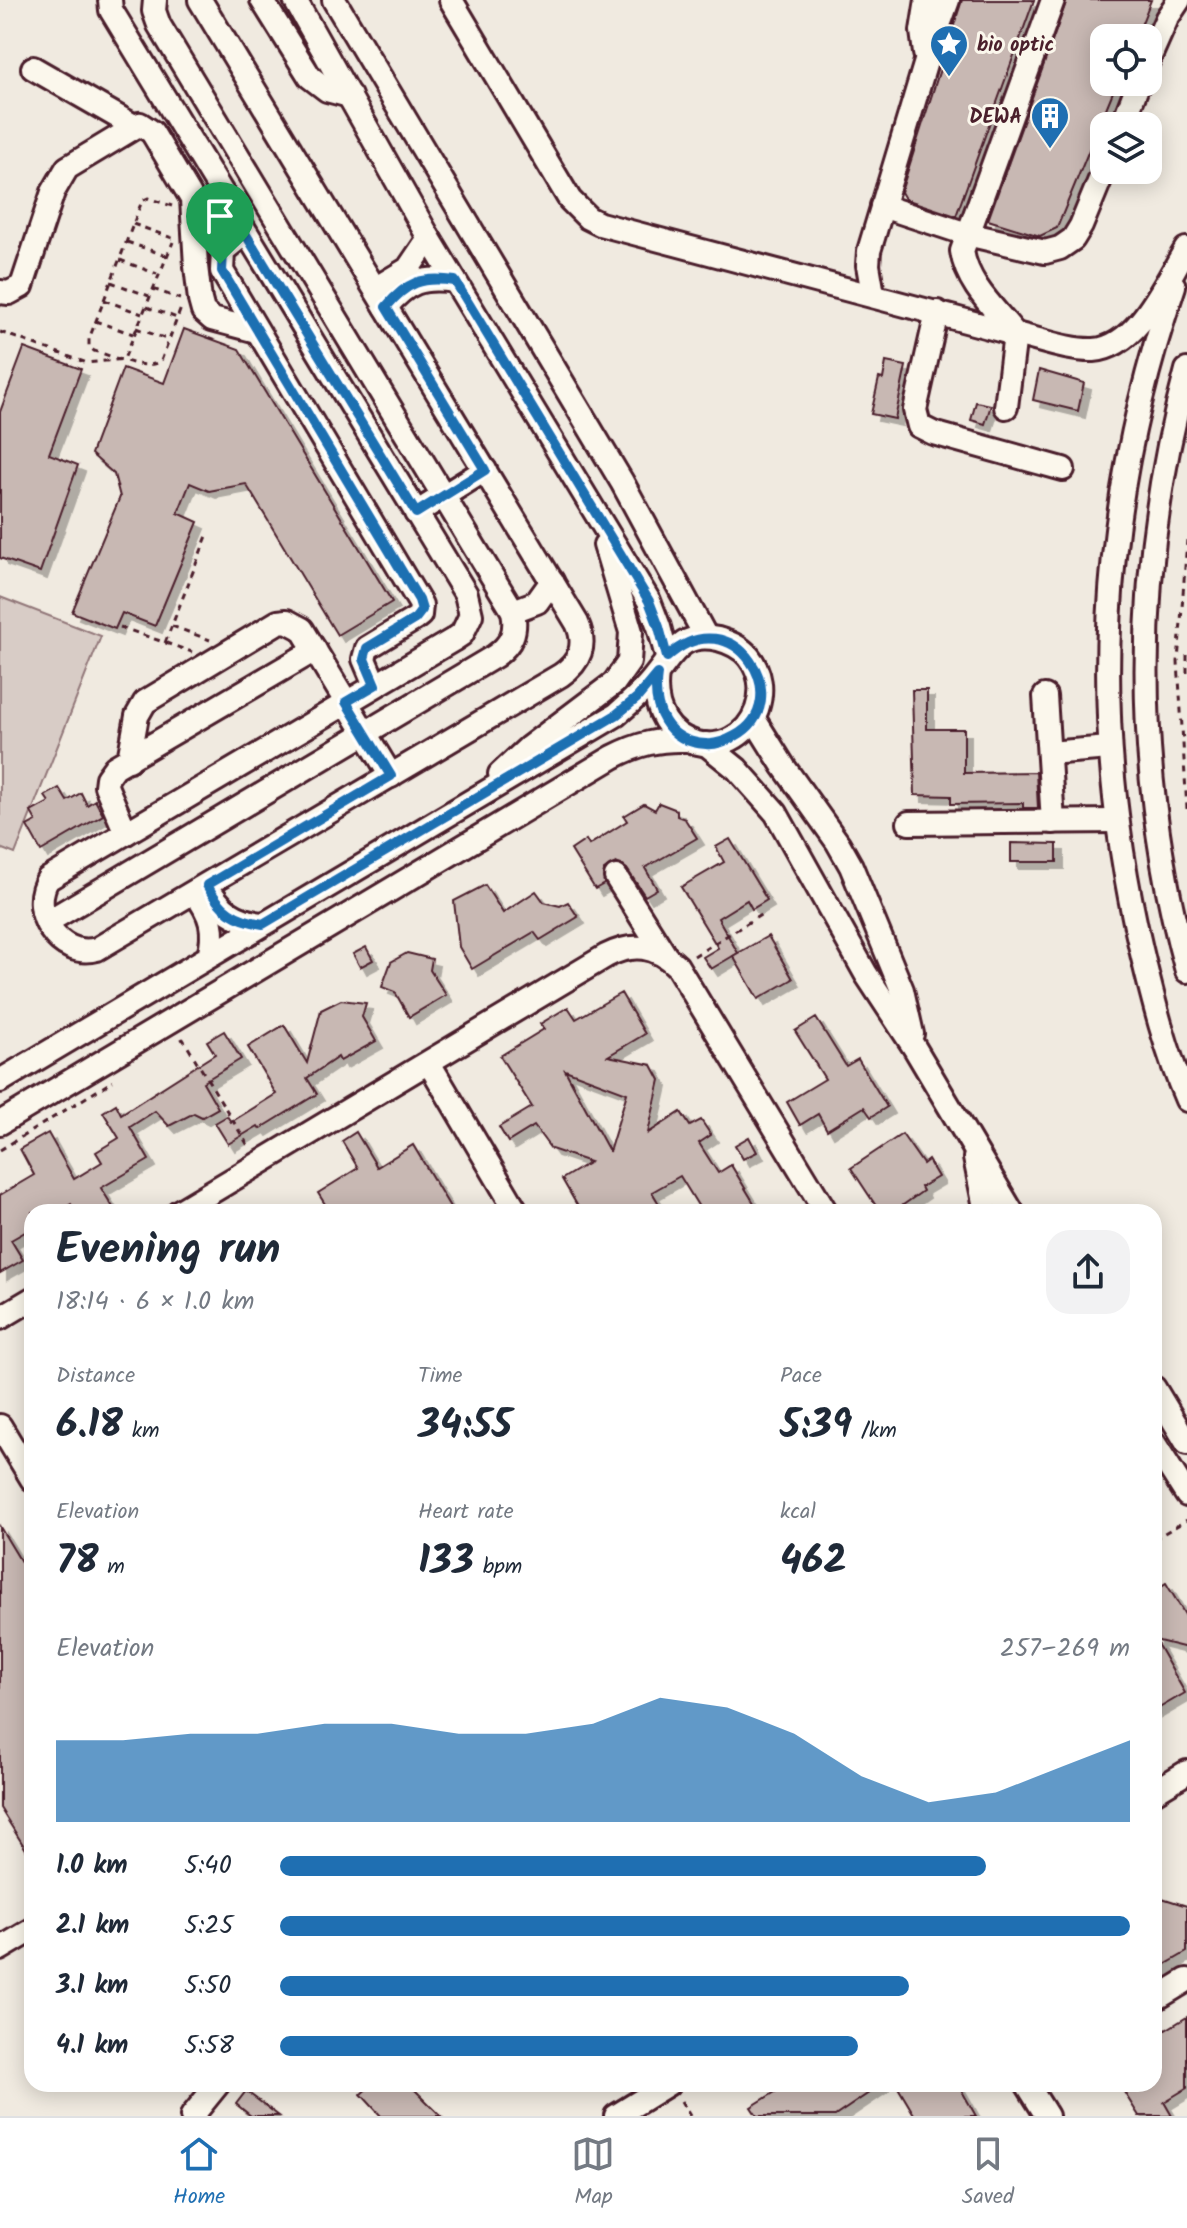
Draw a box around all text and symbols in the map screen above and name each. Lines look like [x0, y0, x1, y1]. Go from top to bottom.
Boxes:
place icon: bio optic [928, 23, 970, 78]
map controls [1090, 24, 1162, 184]
button: locate [1090, 24, 1162, 96]
place label: bio optic [977, 30, 1054, 62]
building icon: DEWA [1029, 95, 1071, 150]
place label: DEWA [969, 102, 1022, 134]
button: layers [1090, 112, 1162, 184]
pin [186, 182, 254, 264]
icon: arrive [198, 194, 242, 238]
text: Evening run [56, 1216, 280, 1286]
button: share [1046, 1230, 1130, 1314]
text: 18:14 · 6 × 1.0 km [56, 1281, 254, 1323]
text: Distance [56, 1359, 135, 1394]
text: Time [418, 1359, 462, 1394]
text: Pace [780, 1359, 822, 1394]
text: 6.18 [56, 1394, 123, 1458]
text: 34:55 [418, 1394, 512, 1458]
text: 5:39 [780, 1394, 852, 1458]
text: km [123, 1414, 160, 1449]
text: /km [852, 1414, 897, 1449]
text: Elevation [56, 1495, 139, 1530]
text: Heart rate [418, 1495, 514, 1530]
text: kcal [780, 1495, 816, 1530]
text: 78 [56, 1530, 98, 1594]
text: 133 [418, 1530, 474, 1594]
text: 462 [780, 1530, 847, 1594]
text: m [98, 1550, 125, 1585]
text: bpm [474, 1550, 522, 1585]
text: Elevation [56, 1628, 154, 1670]
text: 257–269 m [1000, 1628, 1130, 1670]
text: 1.0 km [56, 1845, 127, 1887]
text: 5:40 [184, 1845, 232, 1887]
text: 2.1 km [56, 1905, 129, 1947]
text: 5:25 [184, 1905, 233, 1947]
text: 3.1 km [56, 1965, 128, 2007]
text: 5:50 [184, 1965, 231, 2007]
text: 4.1 km [56, 2025, 128, 2067]
text: 5:58 [184, 2025, 234, 2067]
tab: Home [173, 2132, 225, 2215]
tab: Map [571, 2132, 615, 2215]
tab: Saved [962, 2132, 1014, 2215]

